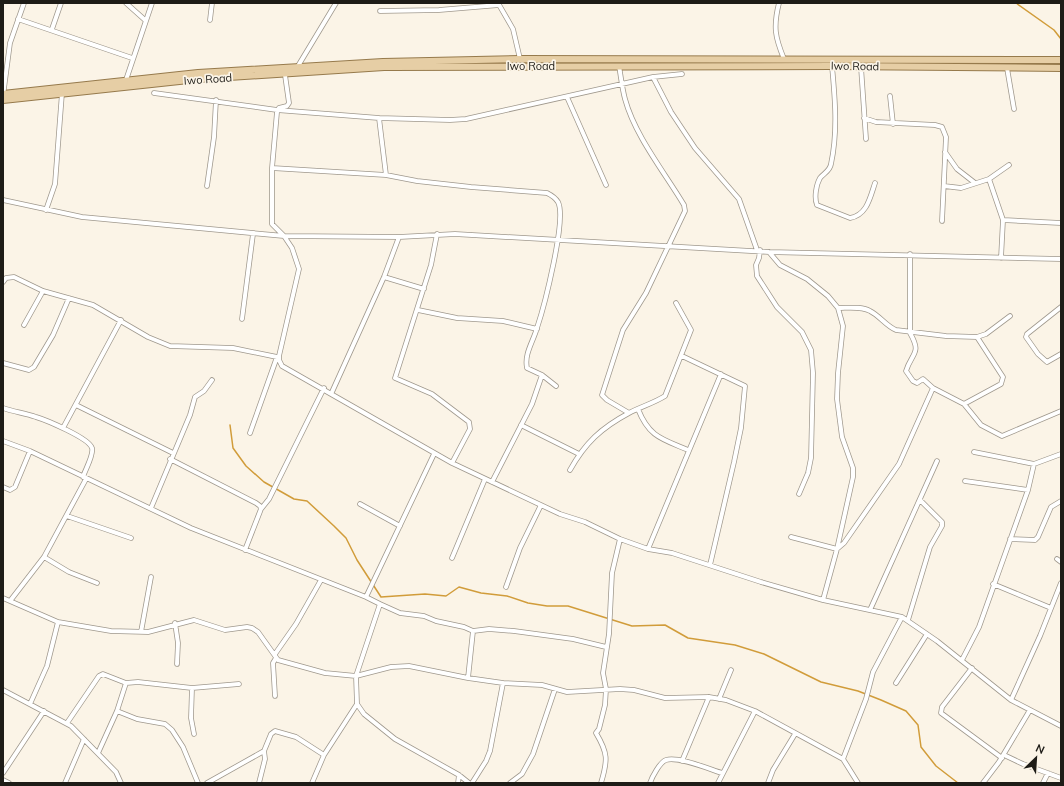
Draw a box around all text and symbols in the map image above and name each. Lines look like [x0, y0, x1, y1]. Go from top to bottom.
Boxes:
street label: Iwo Road [507, 59, 555, 73]
street label: Iwo Road [831, 59, 879, 73]
street label: Iwo Road [183, 70, 233, 88]
north arrow [1016, 738, 1056, 778]
text: N [1034, 741, 1047, 757]

